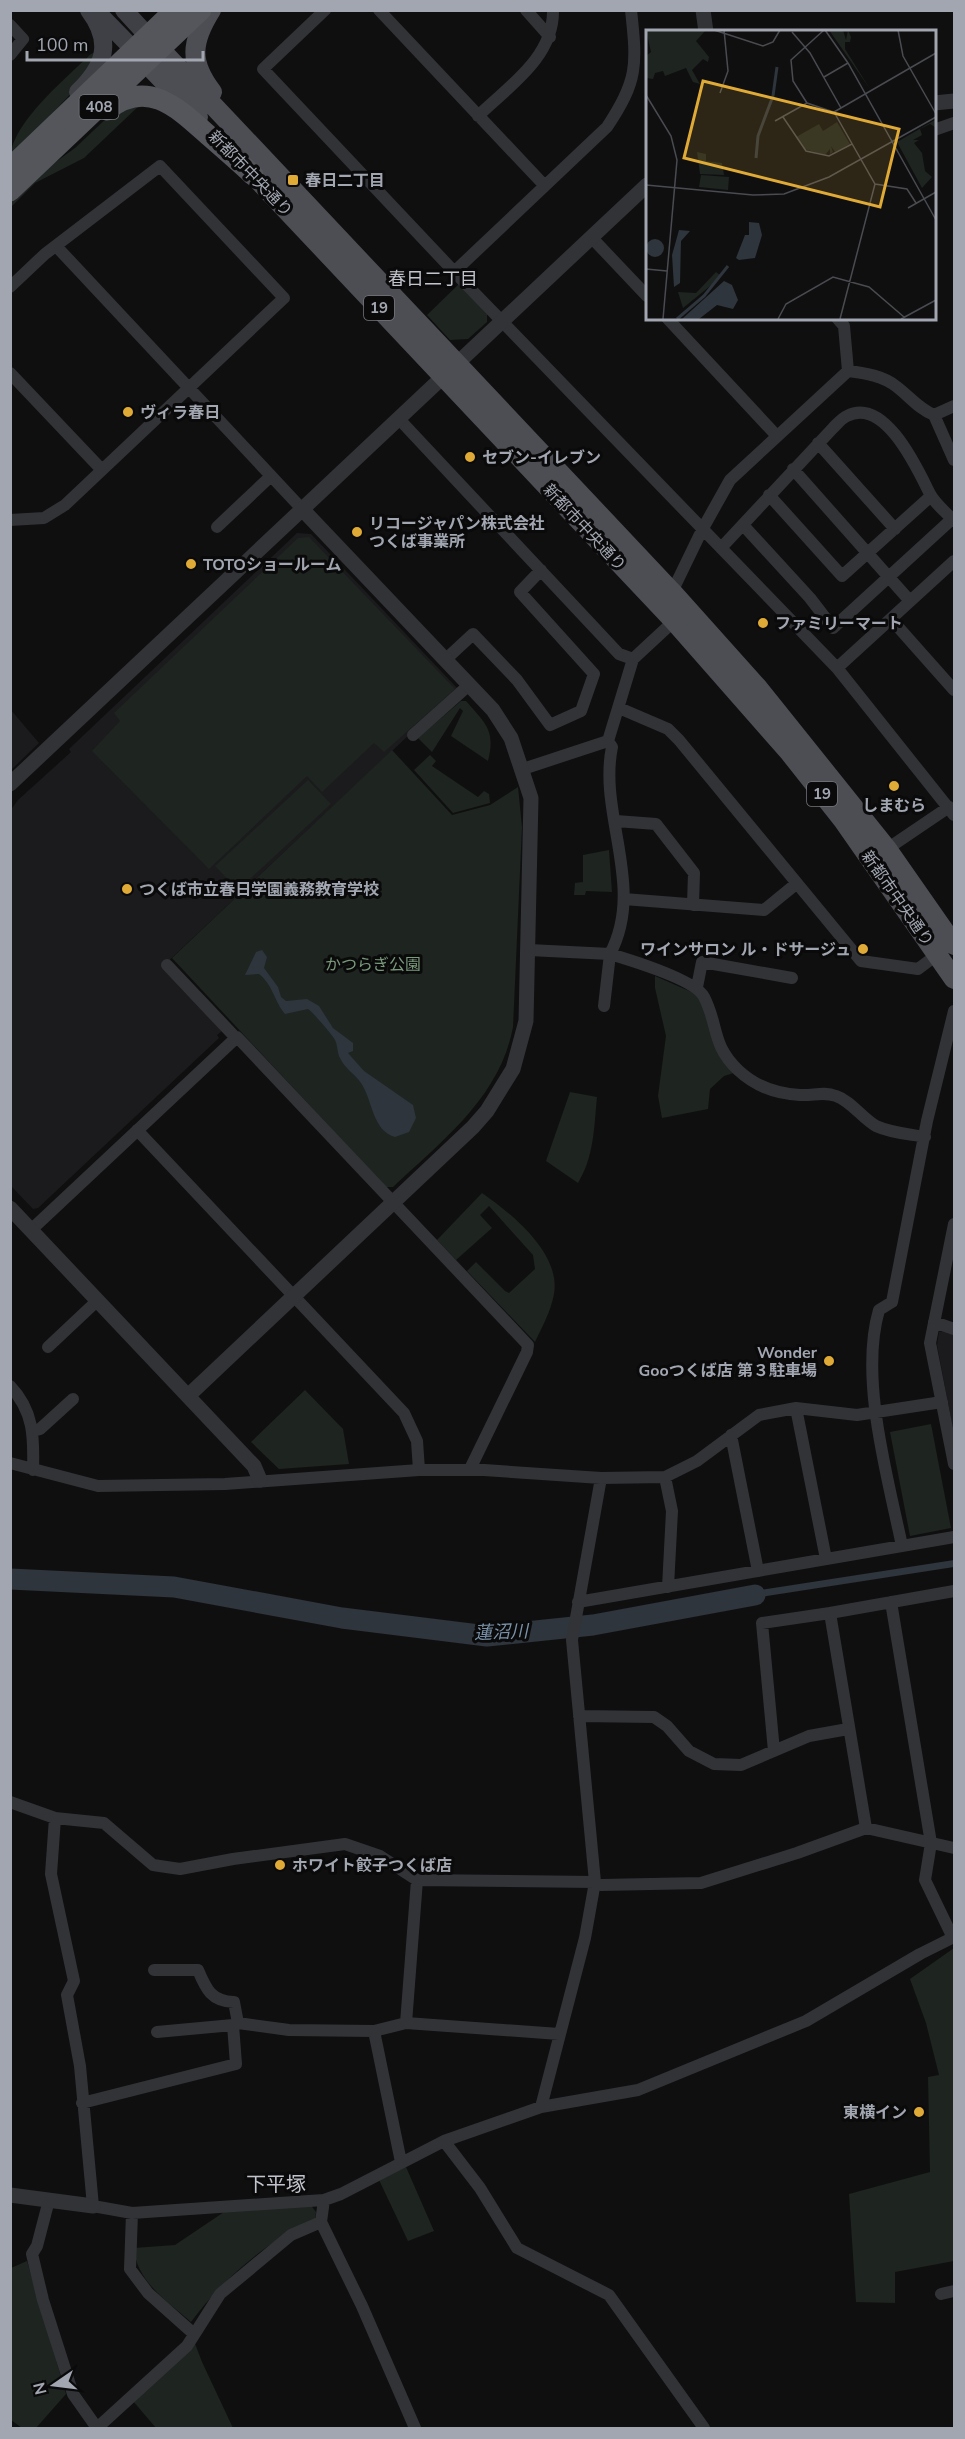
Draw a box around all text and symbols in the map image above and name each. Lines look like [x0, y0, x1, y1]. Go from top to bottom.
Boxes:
scale bar [27, 24, 202, 62]
inset map [646, 30, 935, 320]
text: 100 m [36, 33, 88, 57]
road number: 408 [80, 95, 118, 119]
street label: 新都市中央通り [203, 126, 297, 222]
place label: 春日二丁目 [305, 170, 385, 192]
marker: 春日二丁目 [286, 173, 300, 187]
district label: 春日二丁目 [388, 267, 478, 291]
road number: 19 [364, 296, 394, 320]
place label: ヴィラ春日 [140, 402, 220, 424]
marker: ヴィラ春日 [121, 405, 135, 419]
place label: セブン-イレブン [482, 447, 601, 469]
marker: セブン-イレブン [463, 450, 477, 464]
street label: 新都市中央通り [538, 479, 631, 576]
place label: リコージャパン株式会社 つくば事業所 [369, 513, 545, 553]
marker: リコージャパン株式会社 つくば事業所 [350, 525, 364, 539]
place label: TOTOショールーム [203, 554, 341, 576]
marker: TOTOショールーム [184, 557, 198, 571]
place label: ファミリーマート [775, 613, 903, 635]
marker: ファミリーマート [756, 616, 770, 630]
marker: しまむら [887, 779, 901, 793]
road number: 19 [807, 782, 837, 806]
place label: しまむら [862, 795, 926, 817]
street label: 新都市中央通り [856, 846, 938, 951]
place label: つくば市立春日学園義務教育学校 [139, 879, 379, 901]
marker: つくば市立春日学園義務教育学校 [120, 882, 134, 896]
place label: ワインサロン ル・ドサージュ [640, 939, 851, 961]
marker: ワインサロン ル・ドサージュ [856, 942, 870, 956]
park label: かつらぎ公園 [325, 954, 421, 976]
place label: Wonder Gooつくば店 第３駐車場 [638, 1342, 818, 1382]
marker: Wonder Gooつくば店 第３駐車場 [822, 1354, 836, 1368]
water label: 蓮沼川 [474, 1619, 530, 1645]
place label: ホワイト餃子つくば店 [292, 1855, 452, 1877]
marker: ホワイト餃子つくば店 [273, 1858, 287, 1872]
place label: 東横イン [843, 2102, 907, 2124]
marker: 東横イン [912, 2105, 926, 2119]
district label: 下平塚 [246, 2171, 306, 2198]
north arrow [24, 2355, 84, 2415]
text: N [28, 2380, 53, 2397]

